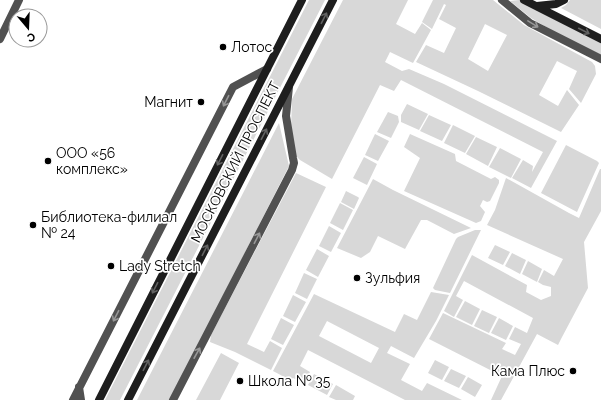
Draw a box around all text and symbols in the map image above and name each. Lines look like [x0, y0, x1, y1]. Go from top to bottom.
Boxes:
north arrow [8, 8, 48, 48]
one-way arrow [321, 13, 328, 25]
one-way arrow [527, 20, 538, 28]
one-way arrow [577, 27, 589, 35]
text: С [25, 30, 37, 45]
place label: Лотос [231, 39, 273, 55]
marker: Лотос [218, 42, 228, 52]
street label: МОСКОВСКИЙ ПРОСПЕКТ [186, 78, 283, 245]
place label: Магнит [144, 94, 193, 110]
one-way arrow [222, 94, 230, 106]
marker: Магнит [196, 97, 206, 107]
one-way arrow [261, 128, 269, 140]
place label: ООО «56 комплекс» [56, 145, 128, 177]
one-way arrow [216, 153, 224, 165]
marker: ООО «56 комплекс» [43, 156, 53, 166]
place label: Библиотека-филиал № 24 [41, 209, 177, 241]
marker: Библиотека-филиал № 24 [28, 220, 38, 230]
one-way arrow [254, 232, 261, 244]
one-way arrow [202, 244, 209, 256]
place label: Lady Stretch [119, 258, 201, 274]
marker: Lady Stretch [106, 261, 116, 271]
place label: Зульфия [365, 270, 420, 286]
marker: Зульфия [352, 273, 362, 283]
one-way arrow [151, 282, 159, 294]
one-way arrow [112, 310, 119, 322]
one-way arrow [194, 347, 201, 359]
one-way arrow [143, 360, 150, 372]
place label: Кама Плюс [491, 363, 565, 379]
marker: Кама Плюс [568, 366, 578, 376]
place label: Школа № 35 [248, 373, 331, 389]
marker: Школа № 35 [235, 376, 245, 386]

